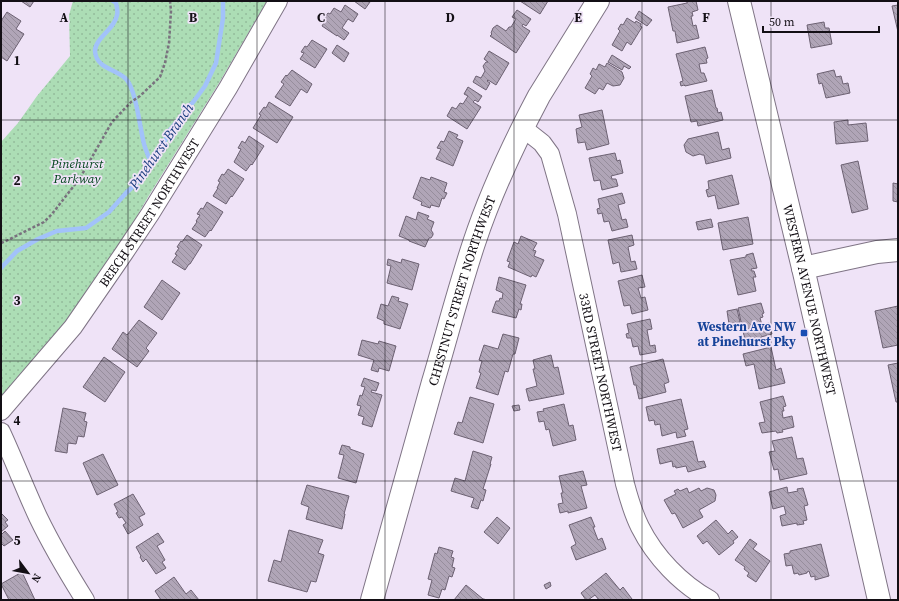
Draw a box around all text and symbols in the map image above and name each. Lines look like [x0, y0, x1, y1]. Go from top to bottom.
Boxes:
scale bar [763, 8, 879, 34]
text: A [60, 9, 69, 26]
text: B [189, 9, 198, 26]
text: C [317, 9, 325, 26]
text: D [445, 9, 455, 26]
text: E [574, 9, 582, 26]
text: F [702, 9, 710, 26]
text: 50 m [769, 14, 795, 30]
text: 1 [13, 52, 21, 69]
water label: Pinehurst Branch [123, 99, 198, 194]
street label: BEECH STREET NORTHWEST [95, 135, 203, 290]
park label: Pinehurst Parkway [50, 155, 104, 187]
text: 2 [13, 172, 21, 189]
street label: CHESTNUT STREET NORTHWEST [424, 193, 499, 388]
street label: WESTERN AVENUE NORTHWEST [779, 202, 840, 397]
street label: 33RD STREET NORTHWEST [576, 291, 626, 453]
text: 3 [13, 292, 21, 309]
place label: Western Ave NW at Pinehurst Pky [697, 318, 796, 350]
marker: Western Ave NW at Pinehurst Pky [799, 328, 809, 338]
text: 4 [13, 412, 21, 429]
text: 5 [13, 532, 21, 549]
north arrow [8, 553, 48, 593]
text: N [28, 571, 45, 585]

